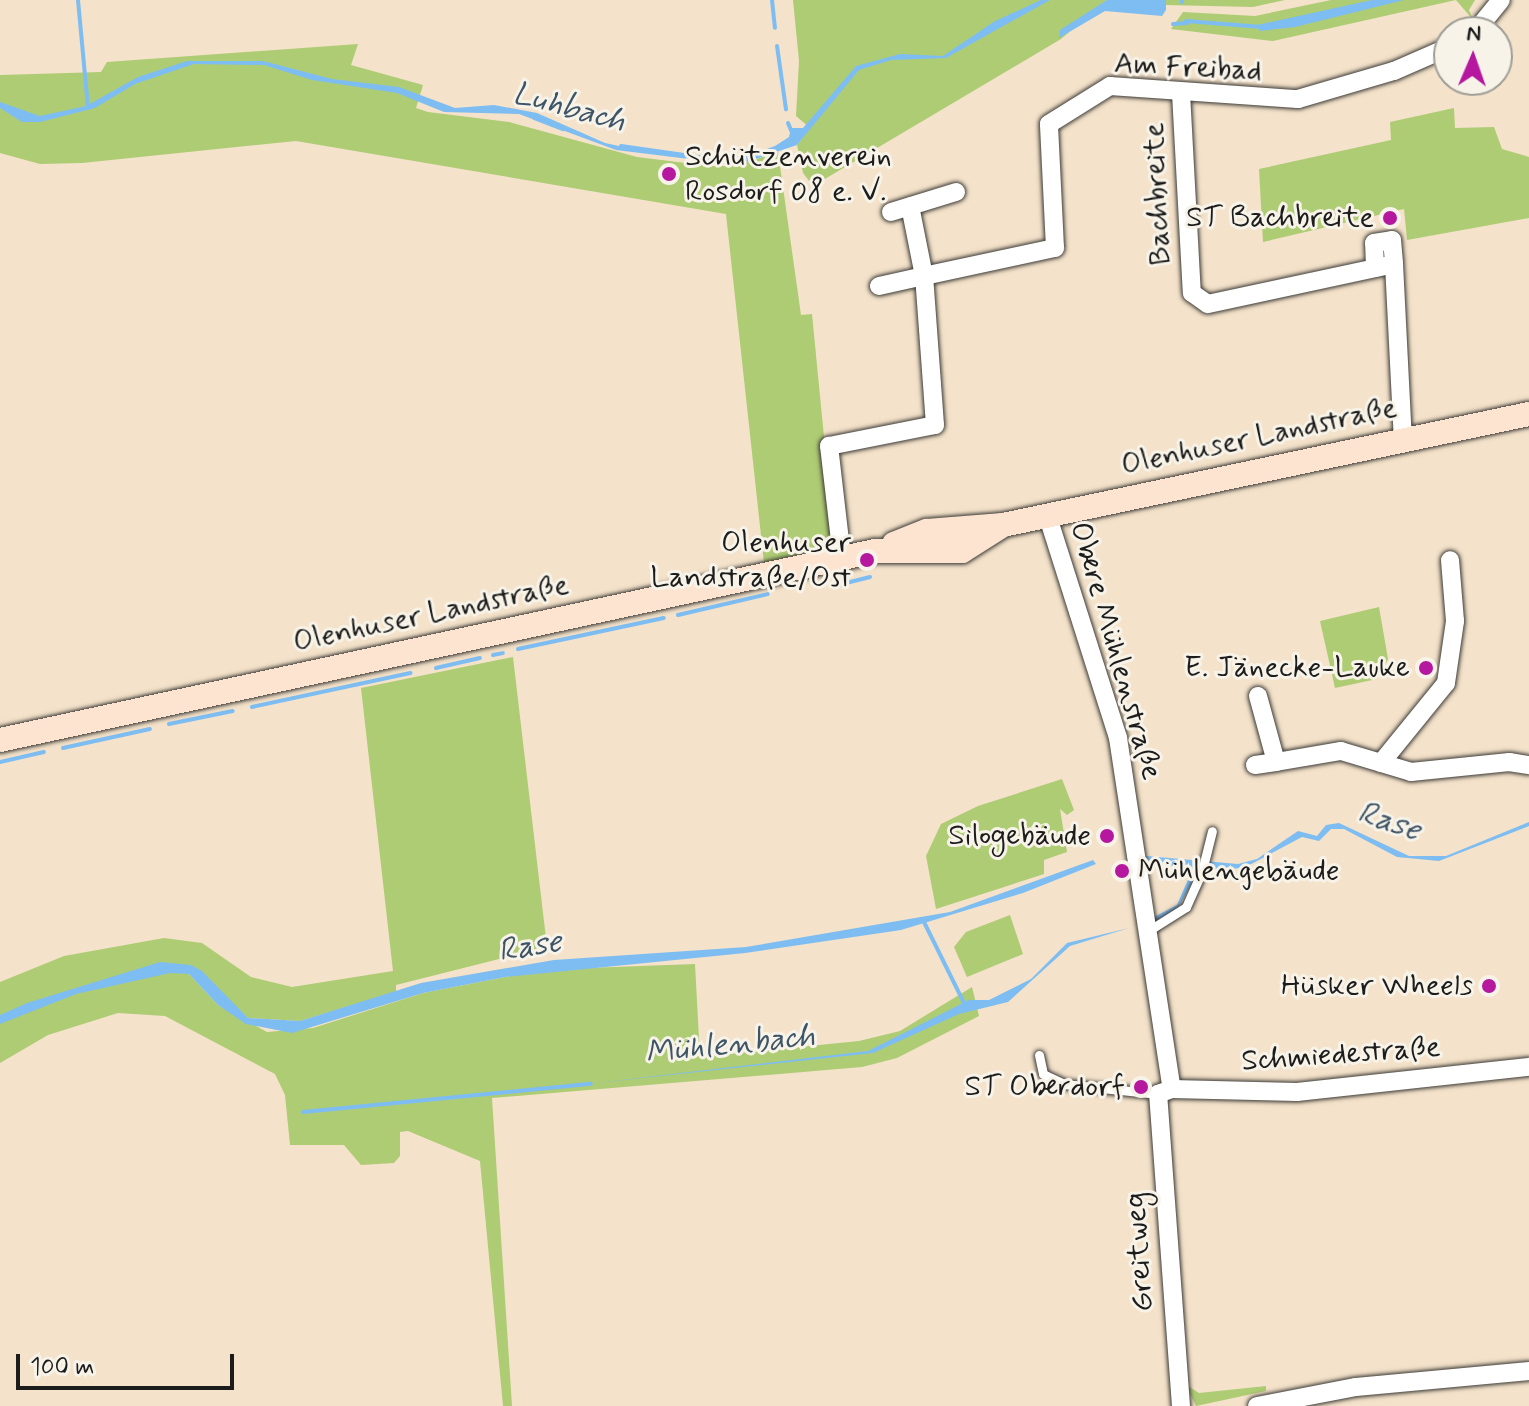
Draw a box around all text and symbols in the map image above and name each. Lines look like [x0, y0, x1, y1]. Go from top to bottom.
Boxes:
north arrow [1433, 16, 1513, 96]
text: N [1466, 20, 1482, 48]
street label: Am Freibad [1114, 46, 1262, 90]
water label: Luhbach [509, 75, 629, 141]
street label: Bachbreite [1136, 122, 1180, 266]
place label: Schützenverein Rosdorf 08 e. V. [685, 139, 892, 210]
marker: Schützenverein Rosdorf 08 e. V. [660, 165, 678, 183]
place label: ST Bachbreite [1187, 200, 1374, 236]
marker: ST Bachbreite [1381, 209, 1399, 227]
street label: Olenhuser Landstraße [1116, 390, 1402, 484]
street label: Obere Mühlenstraße [1061, 519, 1169, 783]
place label: Olenhuser Landstraße/Ost [651, 525, 851, 596]
marker: Olenhuser Landstraße/Ost [858, 551, 876, 569]
street label: Olenhuser Landstraße [288, 567, 574, 661]
place label: E. Jänecke-Lauke [1184, 650, 1410, 686]
marker: E. Jänecke-Lauke [1417, 659, 1435, 677]
water label: Rase [1353, 793, 1425, 851]
place label: Silogebäude [948, 818, 1091, 854]
marker: Silogebäude [1098, 827, 1116, 845]
place label: Mühlengebäude [1138, 853, 1339, 889]
marker: Mühlengebäude [1113, 862, 1131, 880]
water label: Rase [495, 923, 565, 971]
place label: Hüsker Wheels [1281, 968, 1473, 1004]
marker: Hüsker Wheels [1480, 977, 1498, 995]
water label: Mühlenbach [643, 1017, 817, 1073]
street label: Schmiedestraße [1240, 1030, 1442, 1080]
place label: ST Oberdorf [965, 1069, 1125, 1105]
marker: ST Oberdorf [1132, 1078, 1150, 1096]
street label: Greitweg [1118, 1191, 1162, 1313]
scale bar [20, 1338, 238, 1388]
text: 100 m [30, 1352, 94, 1383]

